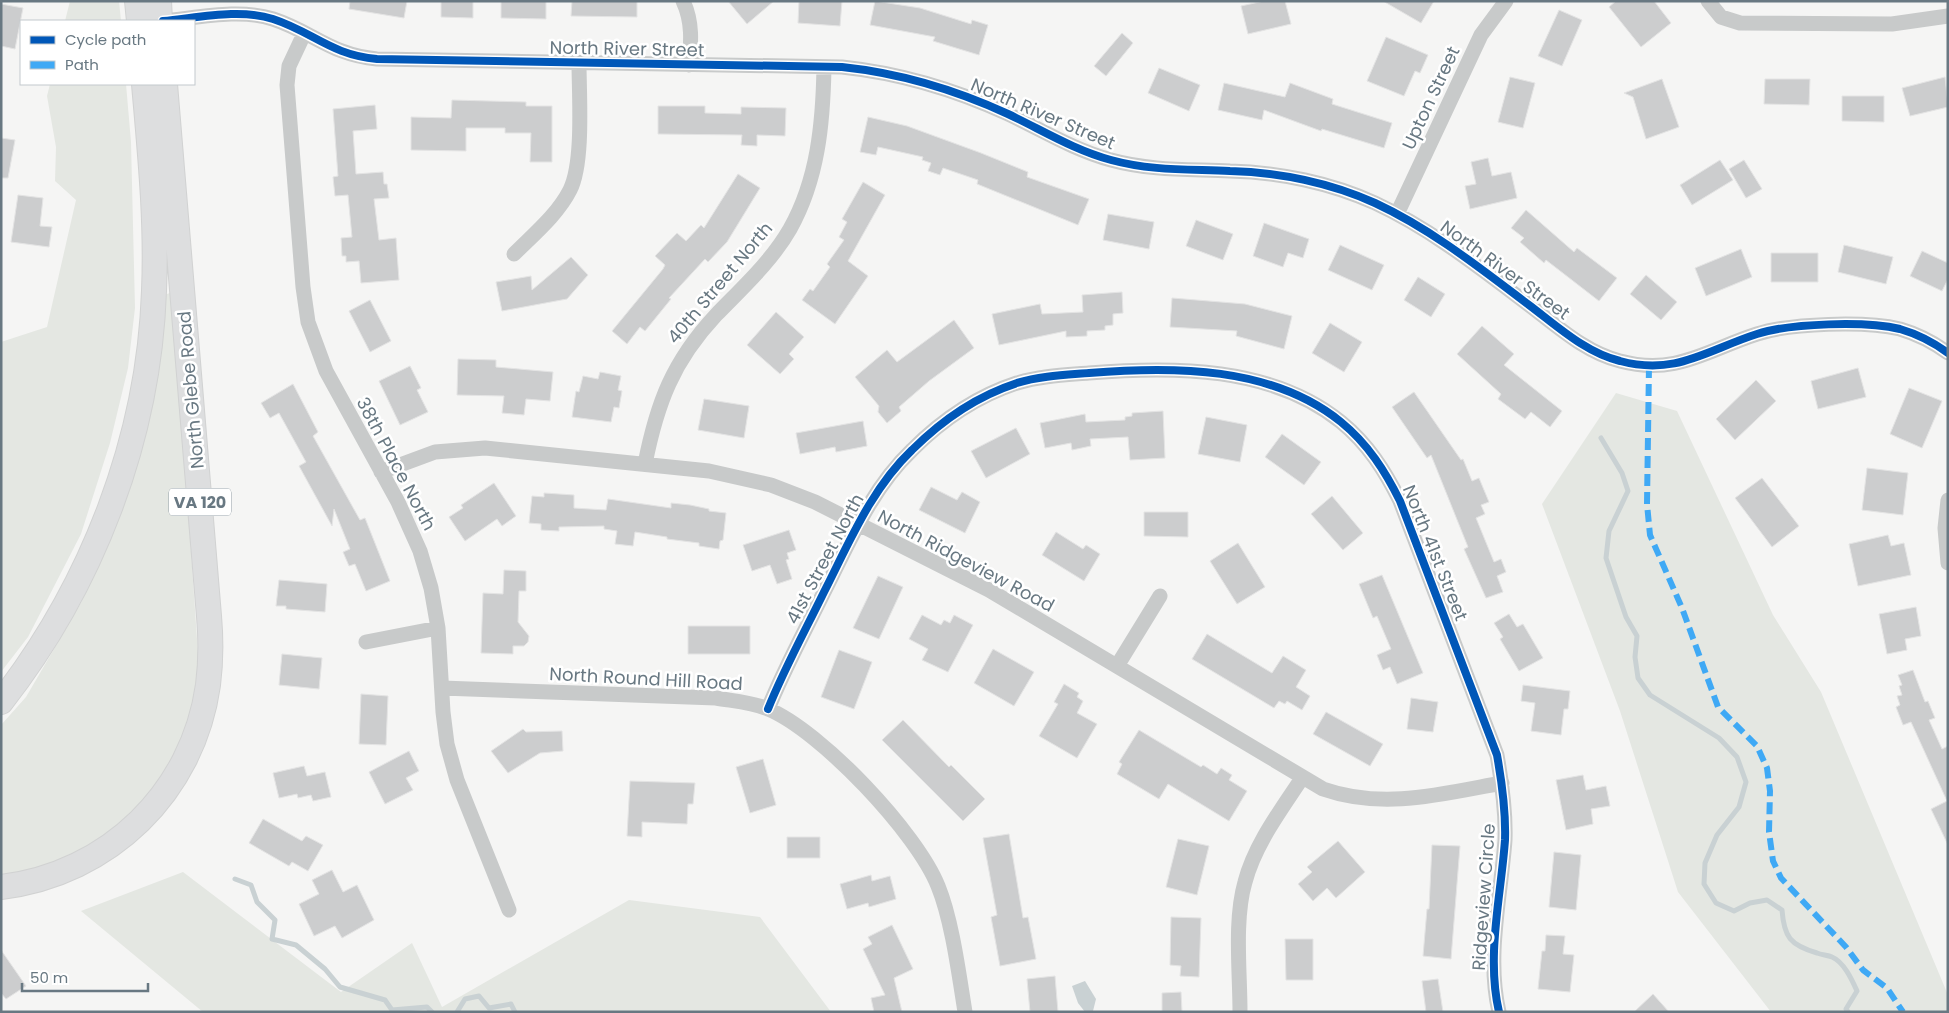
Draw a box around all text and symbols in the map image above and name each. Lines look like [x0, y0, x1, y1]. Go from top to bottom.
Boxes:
legend [20, 20, 195, 85]
text: Cycle path [65, 29, 146, 50]
street label: North River Street [549, 35, 705, 62]
street label: Upton Street [1396, 42, 1465, 154]
text: Path [65, 54, 99, 75]
street label: North River Street [967, 72, 1119, 155]
street label: North River Street [1435, 214, 1575, 325]
street label: 40th Street North [661, 216, 778, 349]
street label: North Glebe Road [171, 310, 210, 470]
street label: 38th Place North [351, 393, 442, 535]
street label: North 41st Street [1397, 481, 1474, 624]
road number: VA 120 [169, 488, 231, 516]
street label: 41st Street North [780, 489, 869, 628]
street label: North Ridgeview Road [874, 503, 1059, 618]
street label: North Round Hill Road [549, 661, 743, 696]
street label: Ridgeview Circle [1466, 822, 1501, 971]
scale bar [22, 960, 149, 992]
text: 50 m [30, 967, 68, 988]

